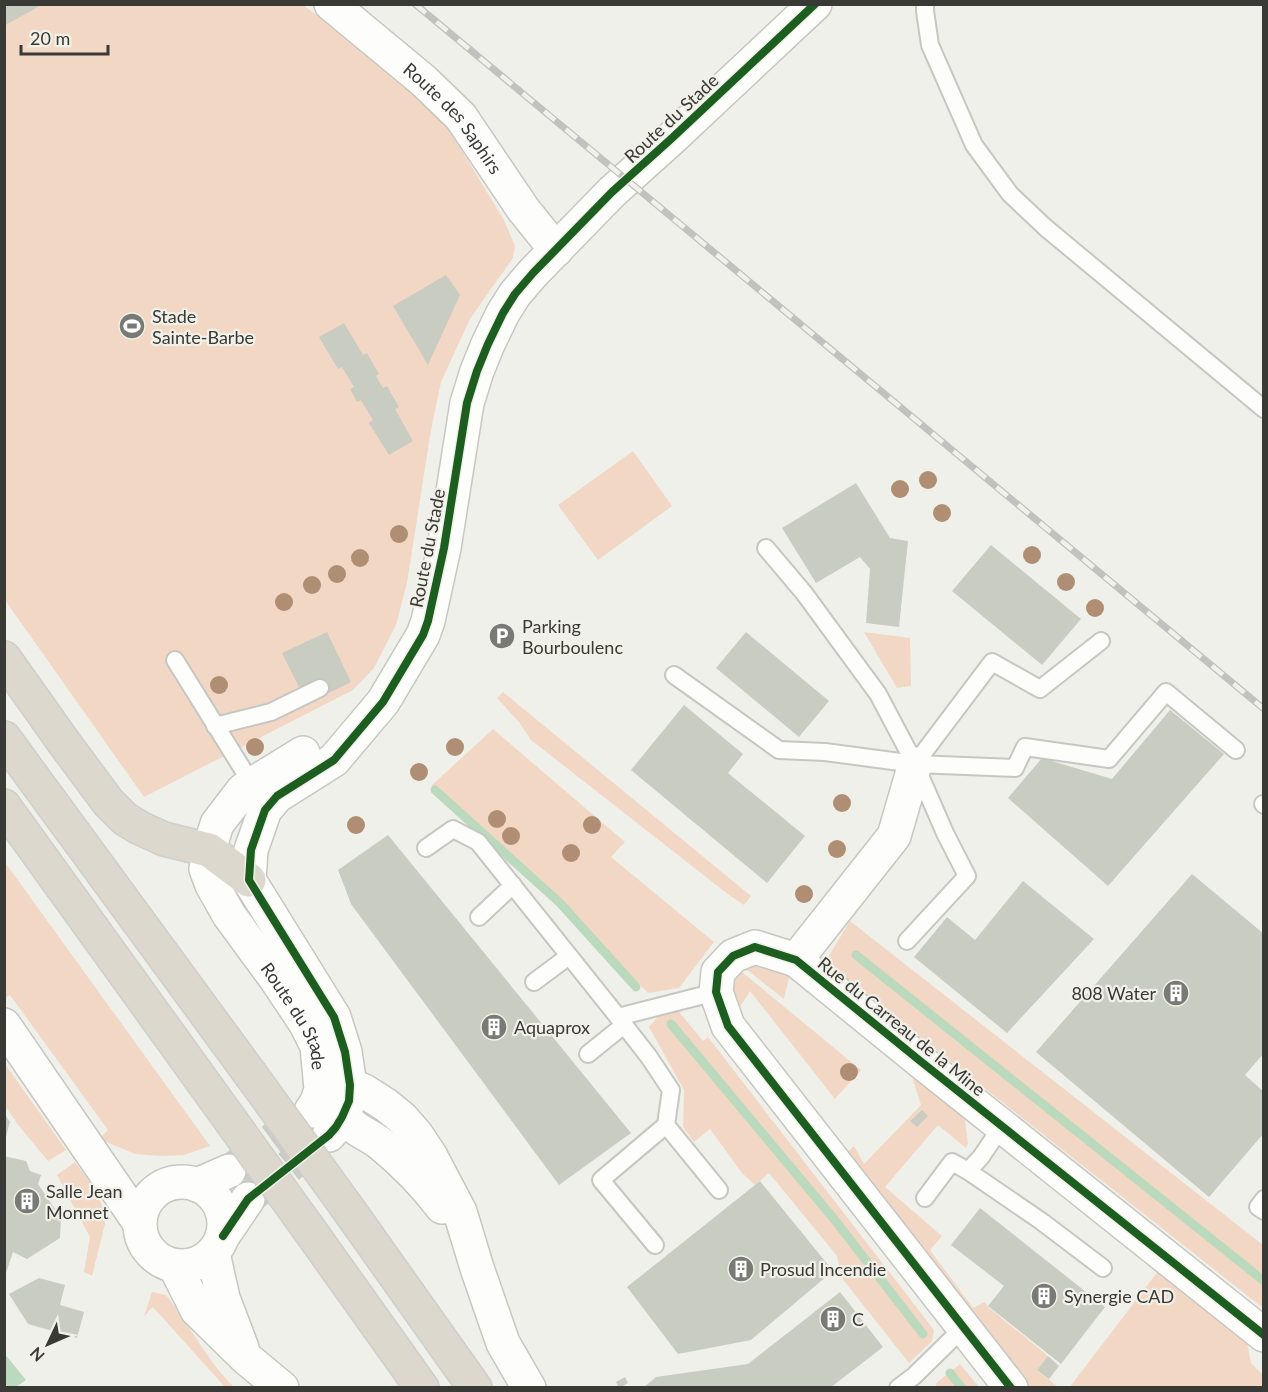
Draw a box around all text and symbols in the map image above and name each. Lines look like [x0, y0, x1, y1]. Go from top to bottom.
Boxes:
scale bar [21, 18, 108, 56]
text: 20 m [30, 27, 70, 49]
street label: Route des Saphirs [399, 58, 507, 178]
street label: Route du Stade [619, 69, 723, 167]
place label: Stade Sainte-Barbe [152, 305, 254, 348]
sports icon: Stade Sainte-Barbe [117, 311, 147, 341]
street label: Route du Stade [405, 487, 449, 609]
place label: Parking Bourboulenc [522, 615, 623, 658]
parking icon: Parking Bourboulenc [487, 621, 517, 651]
street label: Rue du Carreau de la Mine [814, 952, 990, 1100]
street label: Route du Stade [256, 958, 330, 1071]
building icon: 808 Water [1161, 978, 1191, 1008]
place label: 808 Water [1071, 982, 1156, 1004]
building icon: Aquaprox [479, 1012, 509, 1042]
place label: Aquaprox [514, 1016, 590, 1038]
place label: Salle Jean Monnet [46, 1180, 122, 1223]
building icon: Salle Jean Monnet [12, 1186, 42, 1216]
building icon: Prosud Incendie [726, 1254, 756, 1284]
place label: Prosud Incendie [760, 1258, 886, 1280]
building icon: Synergie CAD [1029, 1281, 1059, 1311]
place label: Synergie CAD [1064, 1285, 1174, 1307]
building icon: C [818, 1304, 848, 1334]
place label: C [852, 1308, 864, 1330]
north arrow [18, 1314, 78, 1374]
text: N [26, 1344, 48, 1366]

